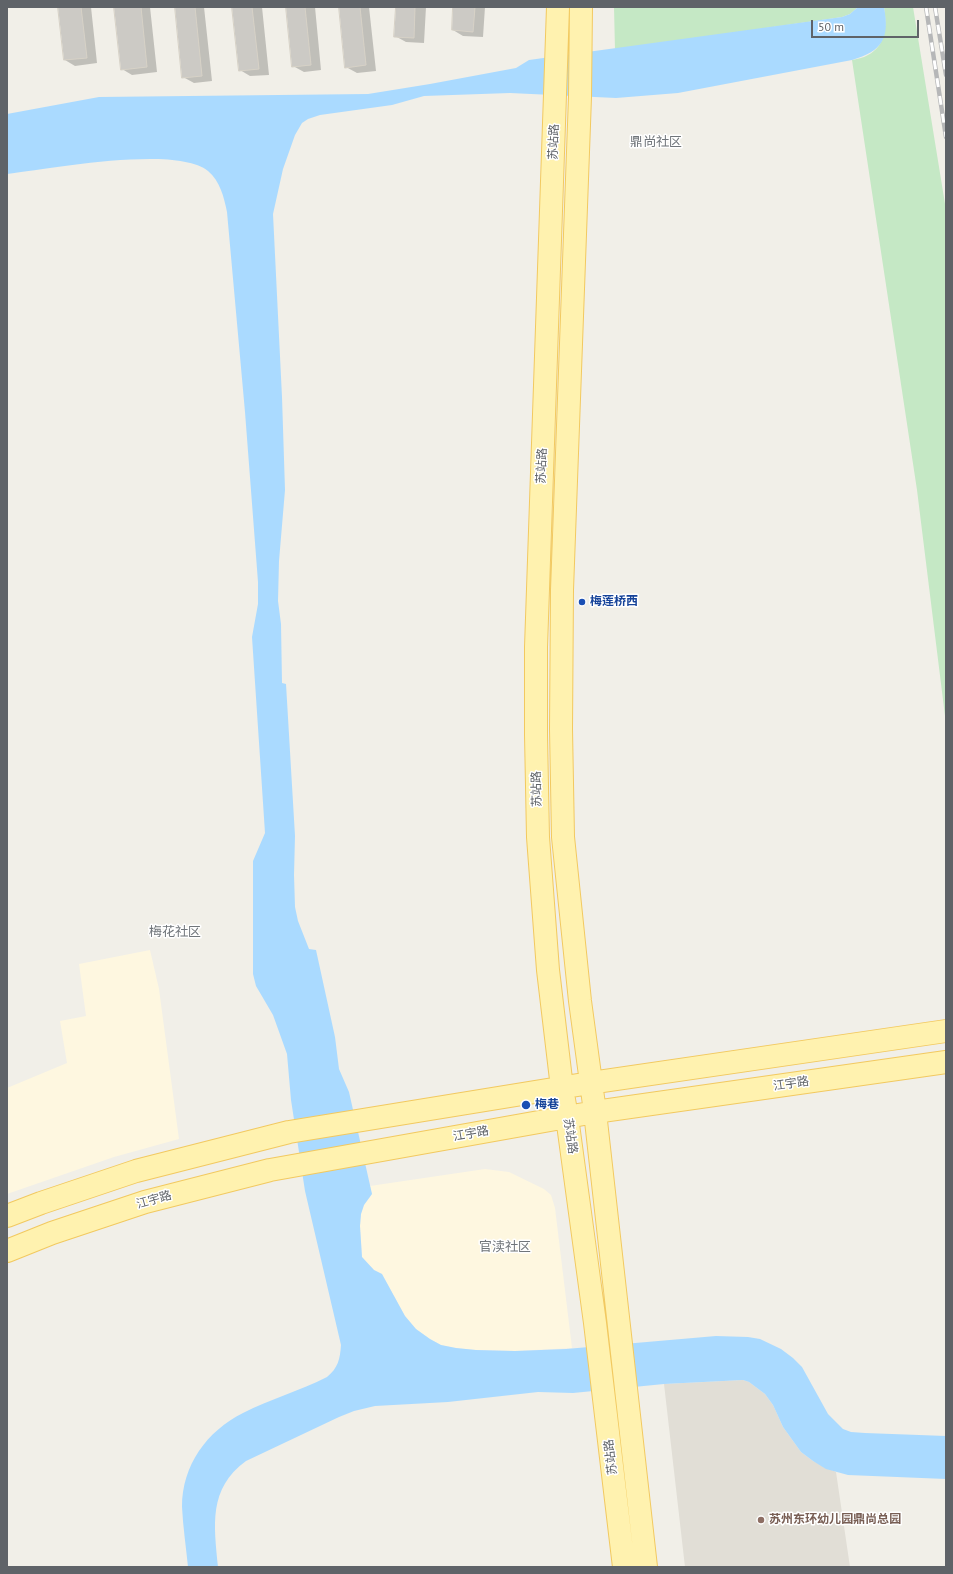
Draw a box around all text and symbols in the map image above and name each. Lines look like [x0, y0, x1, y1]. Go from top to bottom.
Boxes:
scale bar [813, 12, 921, 38]
text: 50 m [818, 19, 844, 34]
street label: 苏站路 [546, 124, 562, 160]
district label: 鼎尚社区 [630, 134, 682, 150]
street label: 苏站路 [534, 448, 550, 484]
place label: 梅莲桥西 [590, 595, 638, 609]
marker: 梅莲桥西 [577, 597, 587, 607]
street label: 苏站路 [529, 771, 545, 807]
district label: 梅花社区 [149, 924, 201, 940]
street label: 江宇路 [772, 1074, 810, 1094]
place label: 梅巷 [535, 1098, 559, 1112]
marker: 梅巷 [520, 1099, 532, 1111]
street label: 苏站路 [560, 1117, 580, 1155]
street label: 江宇路 [452, 1124, 490, 1144]
street label: 江宇路 [135, 1188, 173, 1212]
district label: 官渎社区 [479, 1239, 531, 1255]
street label: 苏站路 [602, 1438, 620, 1476]
place label: 苏州东环幼儿园鼎尚总园 [769, 1513, 901, 1527]
marker: 苏州东环幼儿园鼎尚总园 [756, 1515, 766, 1525]

